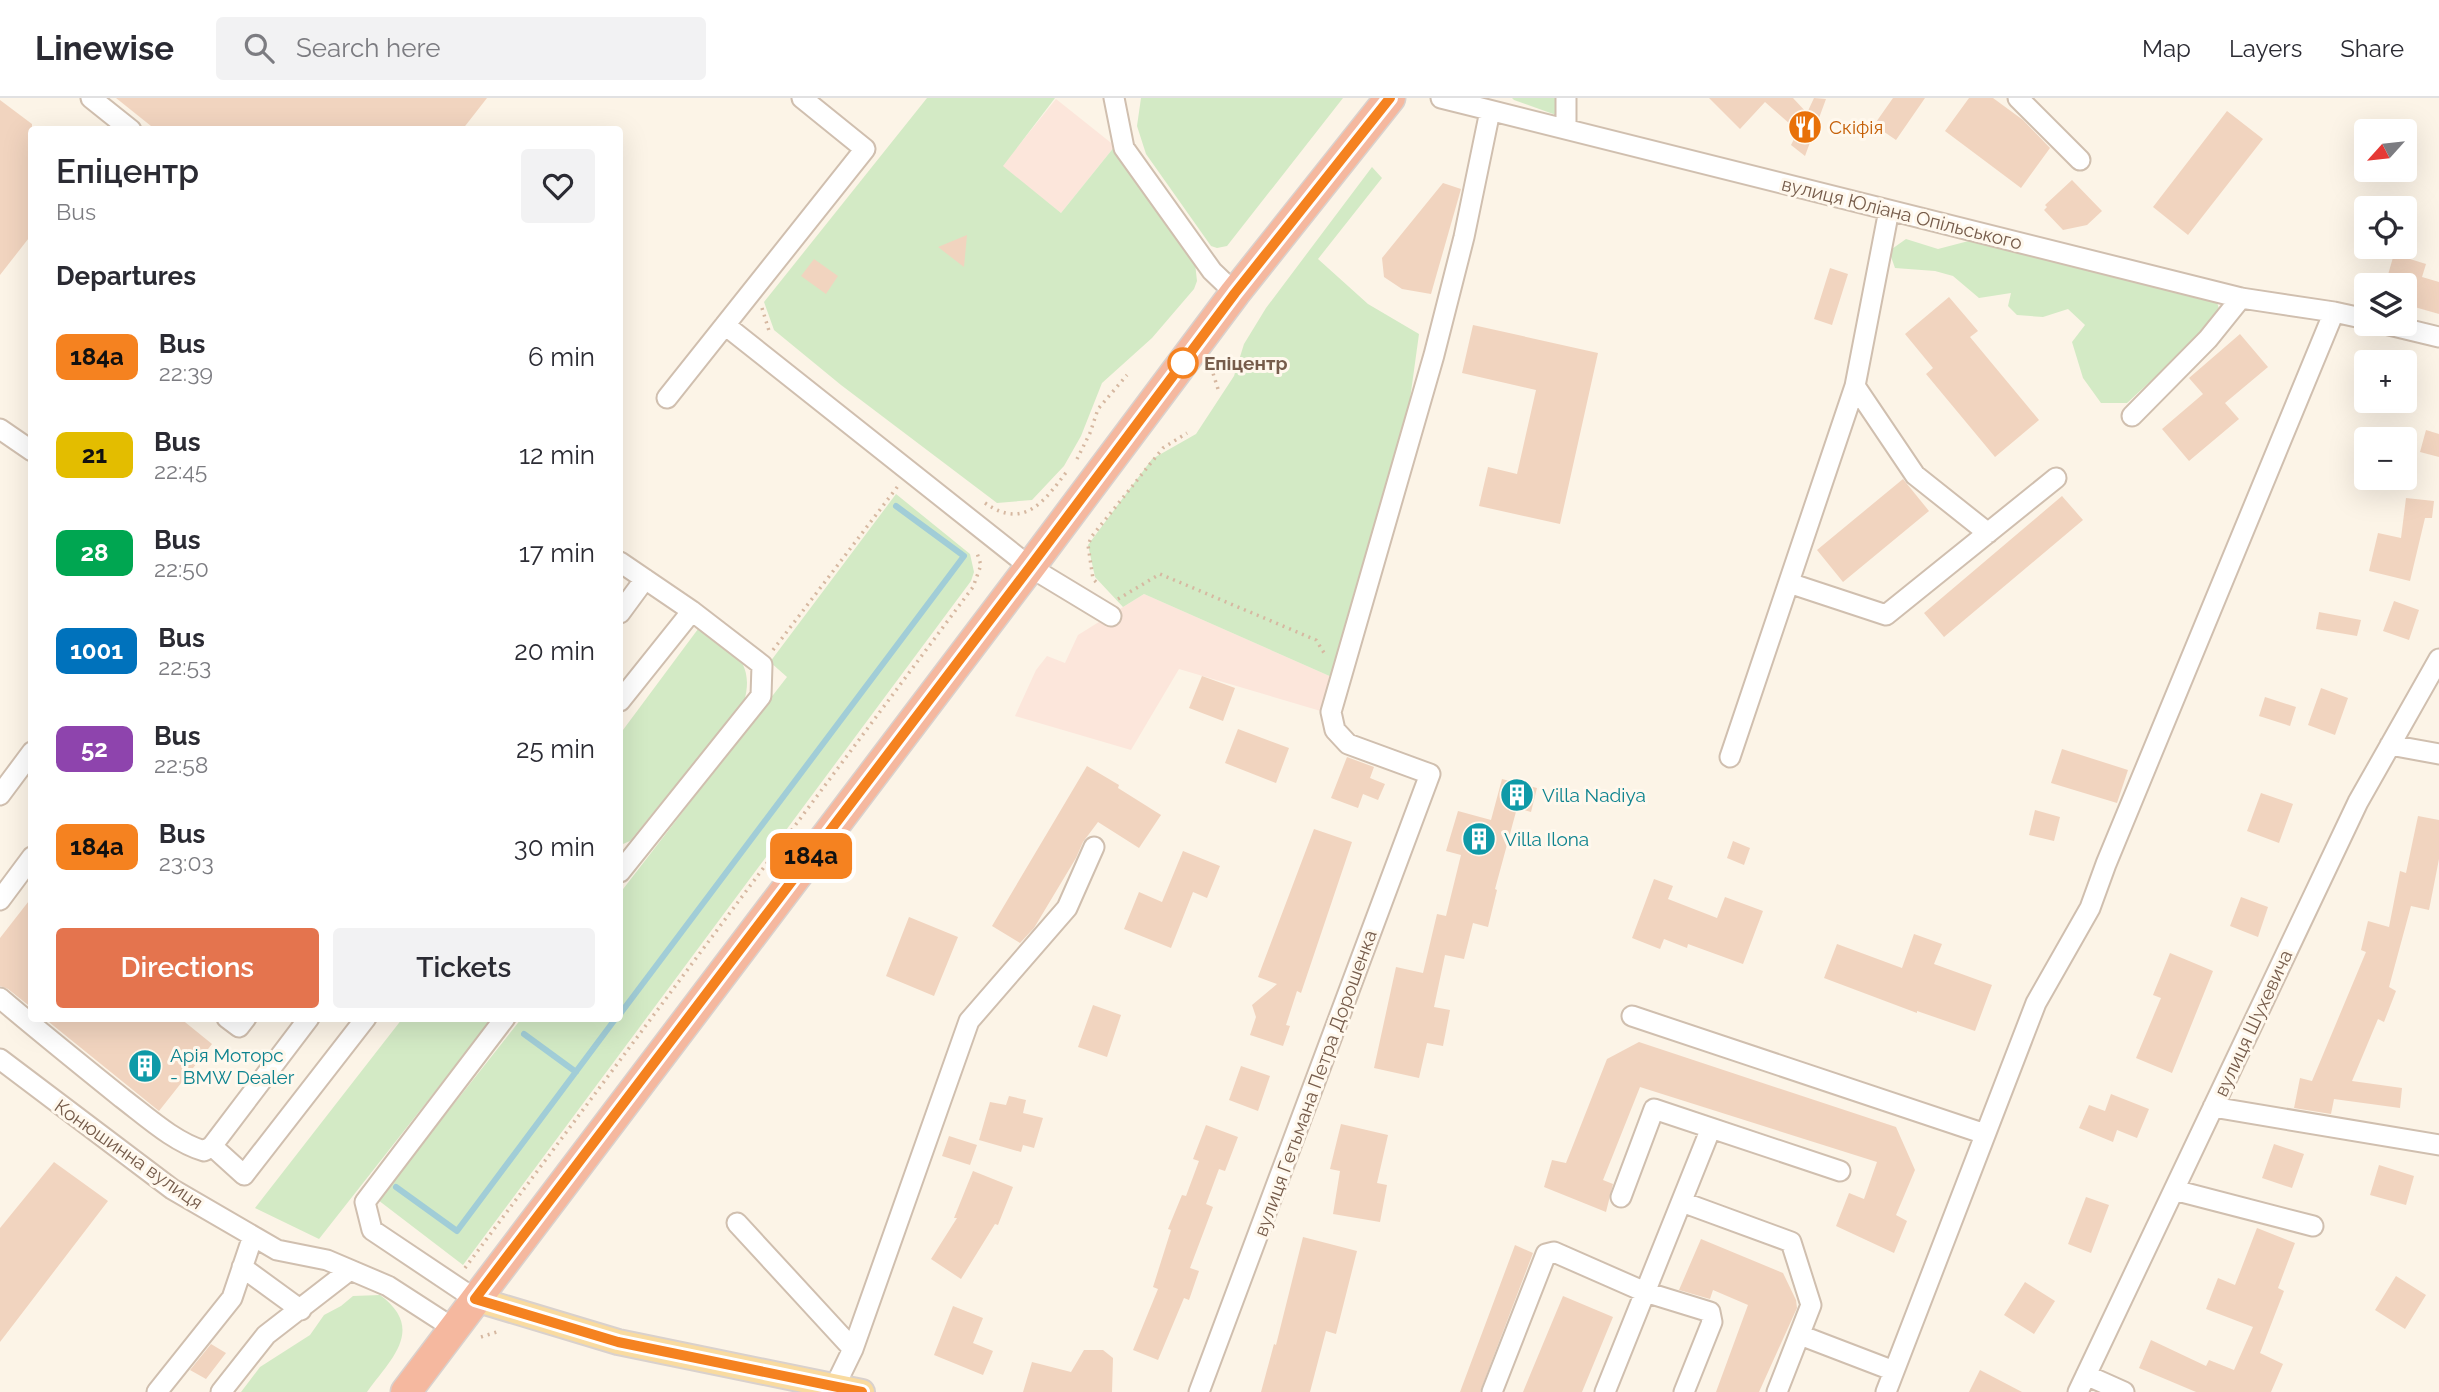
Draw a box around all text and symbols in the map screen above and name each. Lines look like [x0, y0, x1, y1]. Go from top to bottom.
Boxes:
search box [216, 17, 706, 80]
text: Linewise [35, 29, 174, 68]
icon: search [240, 29, 278, 67]
text: Search here [296, 33, 440, 63]
text: Map [2142, 34, 2191, 63]
text: Layers [2229, 34, 2302, 63]
text: Share [2340, 34, 2404, 63]
restaurant icon: Скіфія [1786, 108, 1824, 146]
place label: Скіфія [1829, 116, 1883, 138]
north arrow [2354, 119, 2417, 182]
map controls [2354, 119, 2417, 490]
button: heart [521, 149, 595, 223]
text: Епіцентр [56, 152, 199, 191]
street label: вулиця Юліана Опільського [1779, 172, 2025, 254]
button: locate [2354, 196, 2417, 259]
text: Bus [56, 198, 96, 225]
text: Departures [56, 261, 196, 291]
button: layers [2354, 273, 2417, 336]
text: Bus [159, 329, 205, 359]
text: 184а [70, 342, 124, 371]
text: 6 min [528, 342, 595, 372]
marker: Епіцентр [1168, 348, 1198, 378]
button: + [2354, 350, 2417, 413]
place label: Епіцентр [1204, 352, 1287, 374]
text: 22:39 [159, 359, 213, 386]
text: Bus [154, 427, 201, 457]
button: − [2354, 427, 2417, 490]
text: 21 [82, 440, 107, 469]
text: 12 min [519, 440, 595, 470]
text: 22:45 [154, 457, 207, 484]
text: Bus [154, 525, 201, 555]
text: 28 [80, 538, 109, 567]
text: 17 min [519, 538, 595, 568]
text: 22:50 [154, 555, 209, 582]
text: Bus [158, 623, 205, 653]
text: 1001 [70, 636, 123, 665]
text: 20 min [514, 636, 595, 666]
text: 22:53 [158, 653, 211, 680]
text: Bus [154, 721, 201, 751]
text: 52 [81, 734, 108, 763]
text: 25 min [516, 734, 595, 764]
text: 22:58 [154, 751, 208, 778]
building icon: Villa Nadiya [1498, 776, 1536, 814]
place label: Villa Nadiya [1542, 784, 1646, 806]
text: Bus [159, 819, 205, 849]
building icon: Villa Ilona [1460, 820, 1498, 858]
place label: Villa Ilona [1504, 828, 1589, 850]
text: 184а [70, 832, 124, 861]
text: 30 min [514, 832, 595, 862]
line badge: 184а [762, 833, 860, 879]
text: 184а [784, 841, 838, 870]
text: 23:03 [159, 849, 214, 876]
street label: вулиця Гетьмана Петра Дорошенка [1249, 927, 1381, 1239]
button: Directions [56, 928, 319, 1008]
button: Tickets [333, 928, 595, 1008]
street label: вулиця Шухевича [2209, 946, 2297, 1100]
place label: Арія Моторс - BMW Dealer [170, 1044, 295, 1088]
building icon: Арія Моторс - BMW Dealer [126, 1047, 164, 1085]
street label: Конюшинна вулиця [51, 1095, 207, 1213]

